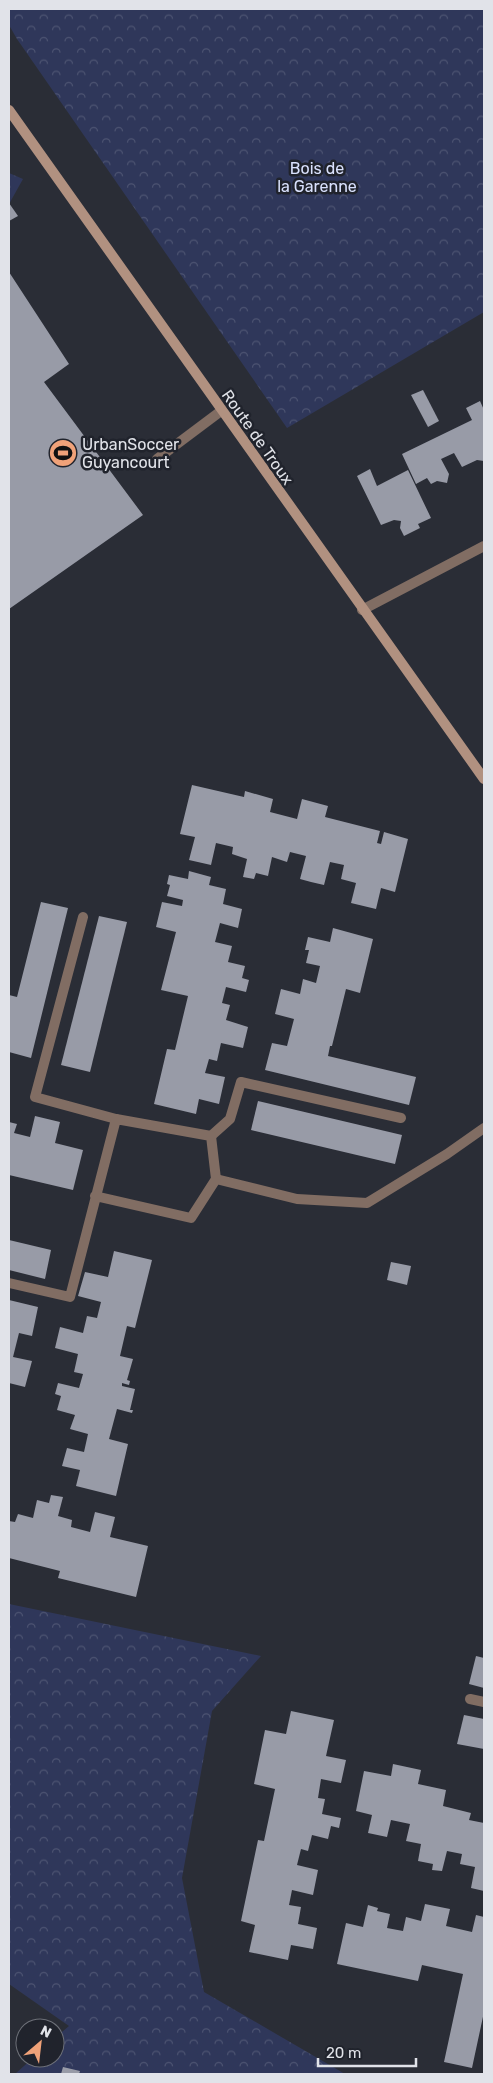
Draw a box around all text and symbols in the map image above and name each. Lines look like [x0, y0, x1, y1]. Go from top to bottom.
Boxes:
park label: Bois de la Garenne [277, 159, 357, 196]
street label: Route de Troux [218, 386, 298, 489]
place label: UrbanSoccer Guyancourt [82, 435, 179, 472]
sports icon: UrbanSoccer Guyancourt [48, 438, 78, 468]
north arrow [15, 2018, 65, 2068]
text: N [37, 2022, 54, 2042]
scale bar [318, 2036, 416, 2068]
text: 20 m [326, 2044, 361, 2062]

